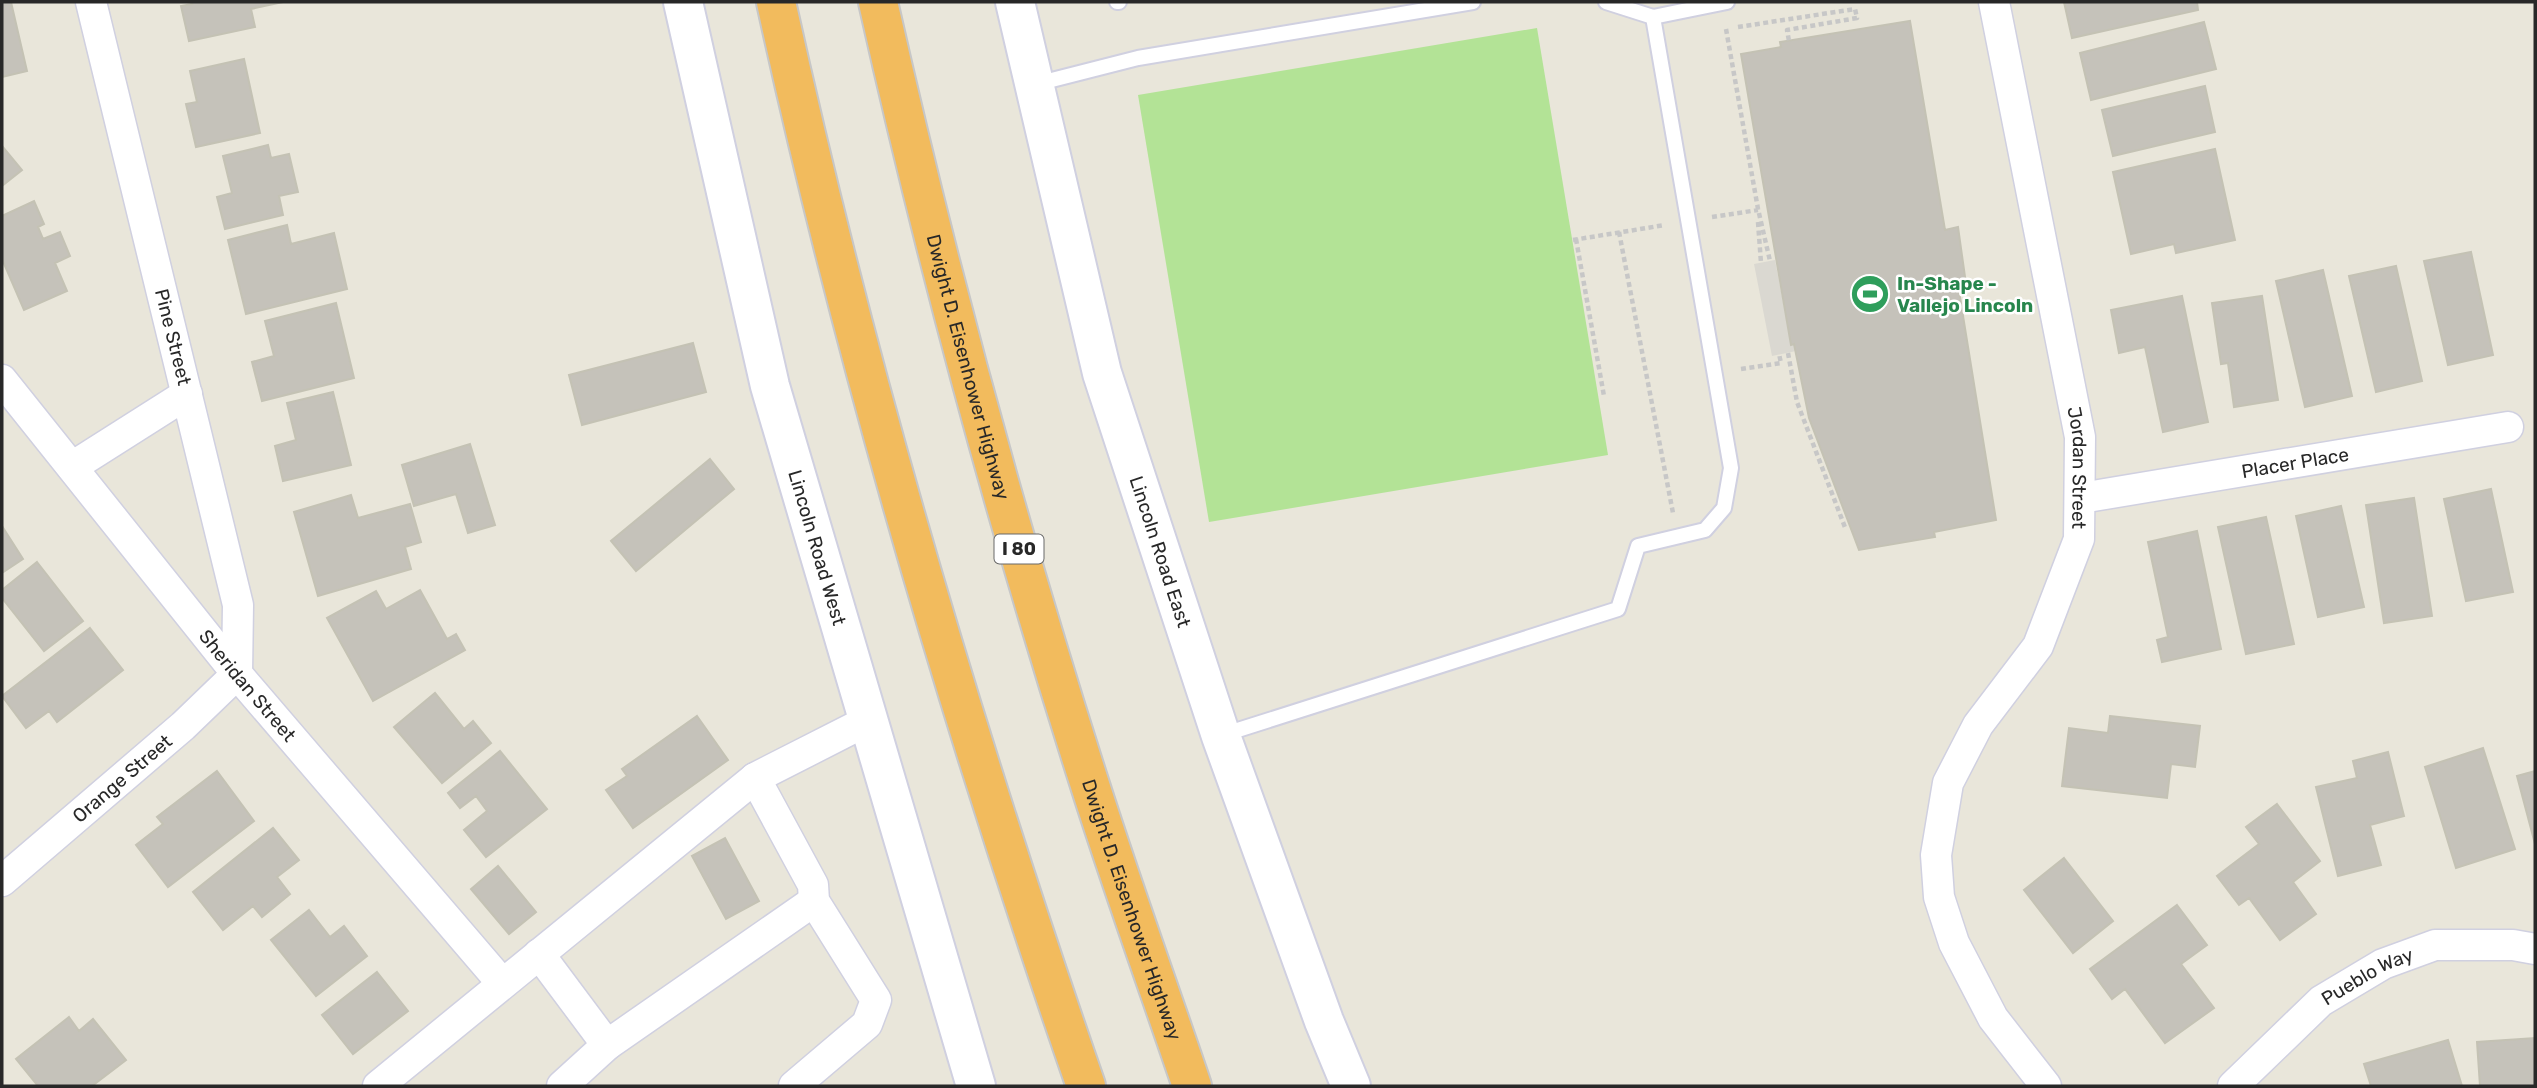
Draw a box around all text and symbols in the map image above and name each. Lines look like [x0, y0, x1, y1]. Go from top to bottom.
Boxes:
street label: Dwight D. Eisenhower Highway [922, 232, 1015, 502]
place label: In-Shape - Vallejo Lincoln [1897, 272, 2033, 317]
sports icon: In-Shape - Vallejo Lincoln [1849, 273, 1891, 315]
street label: Pine Street [150, 286, 196, 388]
street label: Jordan Street [2063, 404, 2092, 530]
street label: Placer Place [2240, 442, 2350, 483]
street label: Lincoln Road West [784, 467, 851, 628]
street label: Lincoln Road East [1125, 473, 1196, 631]
road number: I 80 [995, 534, 1044, 564]
street label: Sheridan Street [194, 625, 301, 746]
street label: Orange Street [68, 729, 177, 827]
street label: Dwight D. Eisenhower Highway [1077, 776, 1187, 1043]
street label: Pueblo Way [2317, 943, 2416, 1010]

